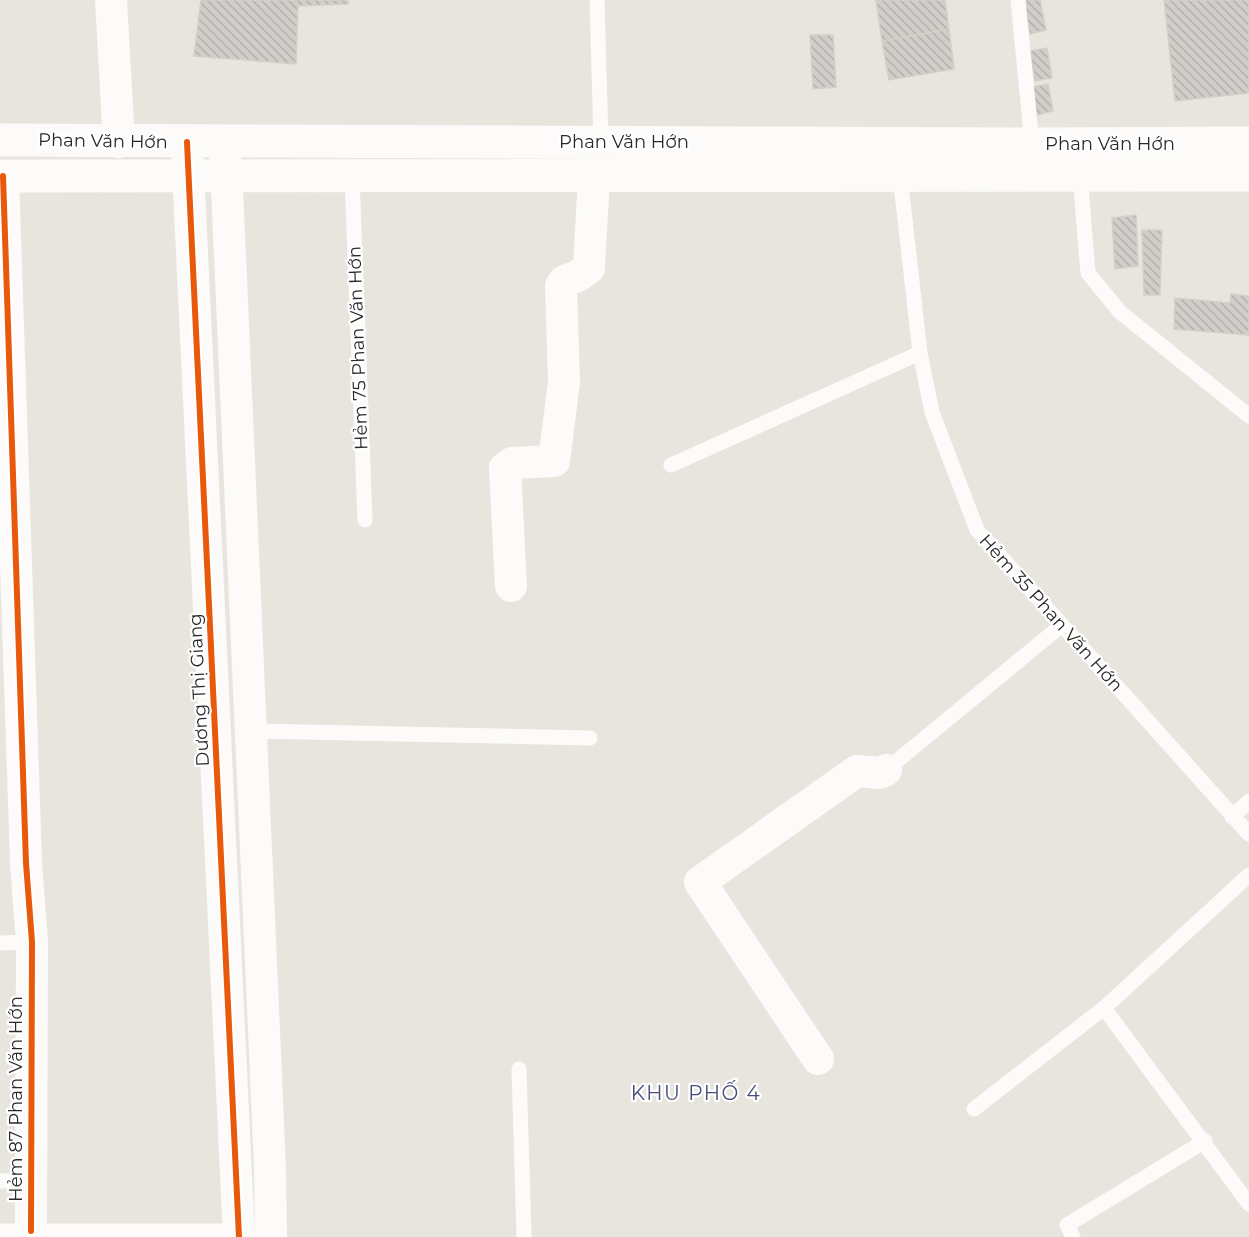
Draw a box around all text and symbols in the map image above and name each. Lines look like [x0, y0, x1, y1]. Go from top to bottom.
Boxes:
street label: Phan Văn Hớn [38, 129, 168, 153]
street label: Phan Văn Hớn [559, 131, 689, 153]
street label: Phan Văn Hớn [1045, 133, 1175, 155]
street label: Hẻm 75 Phan Văn Hớn [343, 246, 373, 450]
street label: Hẻm 35 Phan Văn Hớn [975, 530, 1127, 696]
street label: Dương Thị Giang [184, 613, 214, 767]
street label: Hẻm 87 Phan Văn Hớn [5, 996, 27, 1202]
district label: KHU PHỐ 4 [631, 1080, 761, 1105]

